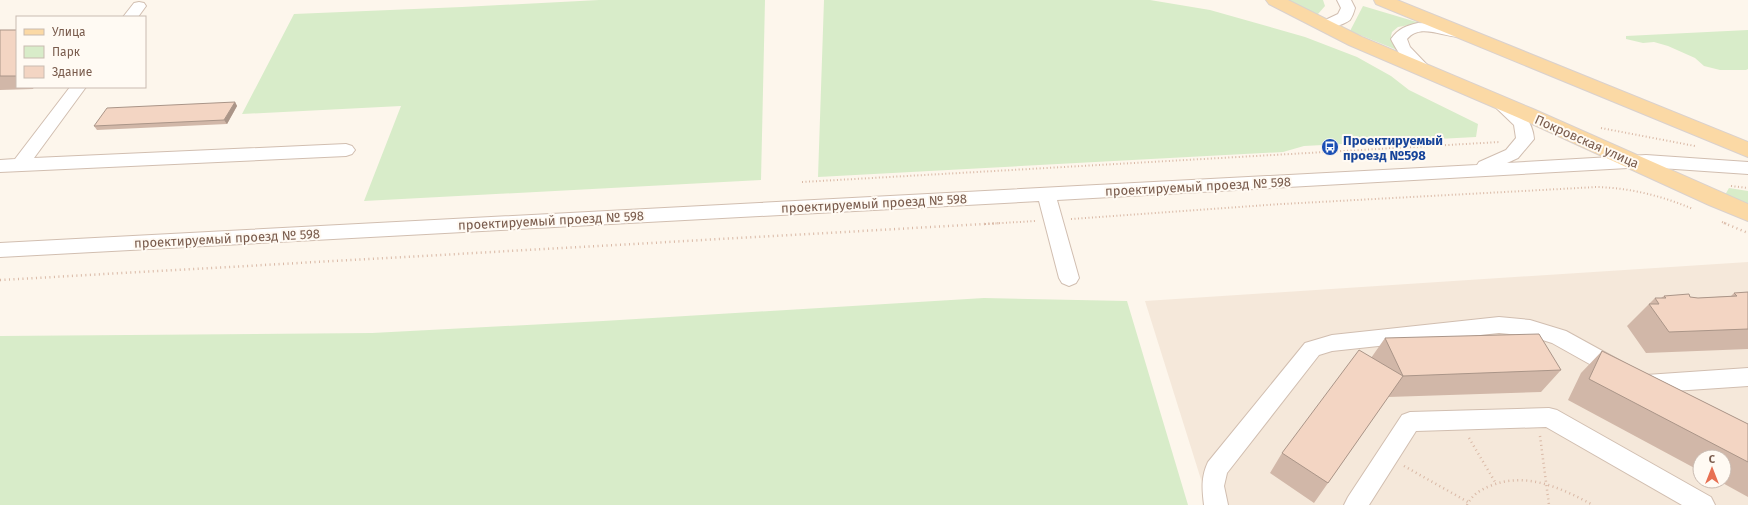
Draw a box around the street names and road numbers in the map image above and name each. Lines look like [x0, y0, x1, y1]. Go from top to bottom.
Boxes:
street label: Покровская улица [1532, 112, 1641, 171]
street label: проектируемый проезд № 598 [1105, 174, 1291, 199]
street label: проектируемый проезд № 598 [781, 191, 967, 216]
street label: проектируемый проезд № 598 [458, 208, 644, 233]
street label: проектируемый проезд № 598 [134, 226, 320, 251]

